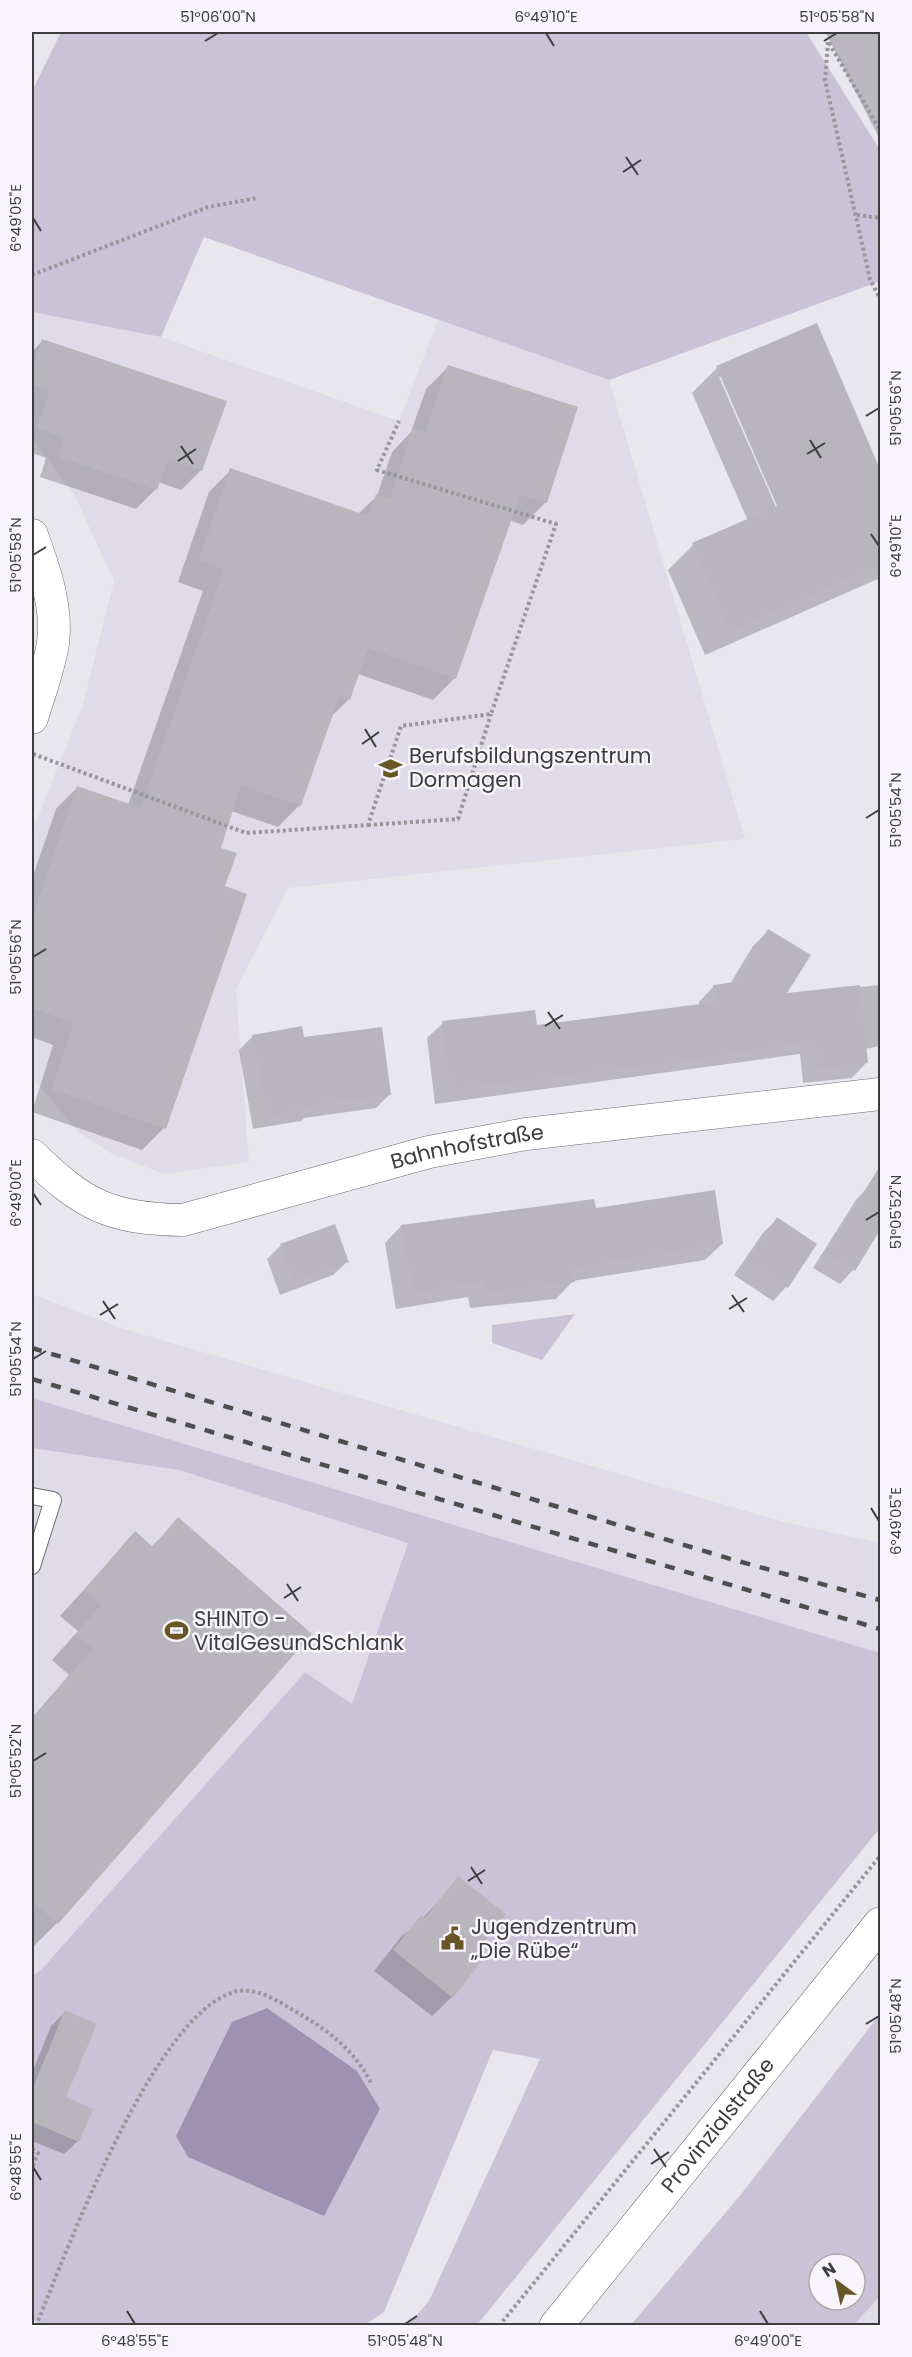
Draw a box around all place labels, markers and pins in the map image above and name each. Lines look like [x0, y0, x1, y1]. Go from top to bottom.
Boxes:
place label: Berufsbildungszentrum Dormagen [409, 741, 651, 794]
school or university icon: Berufsbildungszentrum Dormagen [378, 755, 404, 781]
place label: SHINTO - VitalGesundSchlank [194, 1604, 404, 1657]
sports icon: SHINTO - VitalGesundSchlank [163, 1618, 189, 1644]
place label: Jugendzentrum „Die Rübe“ [470, 1912, 637, 1965]
public building icon: Jugendzentrum „Die Rübe“ [440, 1926, 466, 1952]

